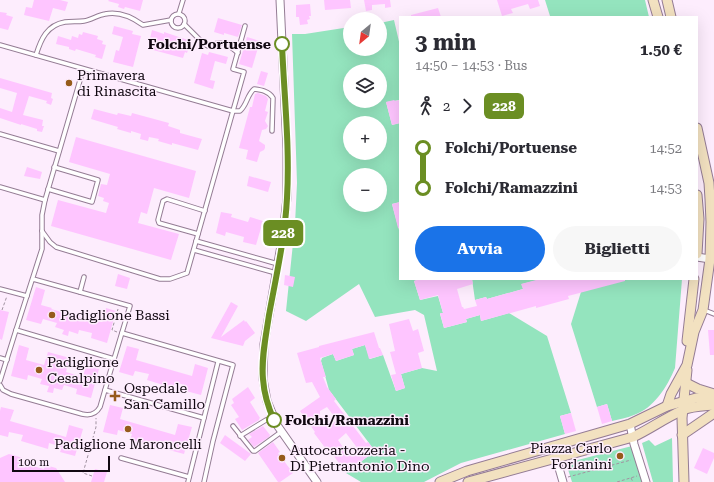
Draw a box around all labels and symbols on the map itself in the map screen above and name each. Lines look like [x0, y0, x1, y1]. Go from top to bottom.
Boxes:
north arrow [343, 12, 387, 56]
place label: Folchi/Portuense [148, 36, 271, 52]
marker: Folchi/Portuense [274, 36, 290, 52]
place label: Primavera di Rinascita [77, 67, 157, 99]
marker: Primavera di Rinascita [64, 78, 74, 88]
line badge: 228 [260, 220, 306, 246]
place label: Padiglione Bassi [60, 307, 170, 323]
marker: Padiglione Bassi [47, 310, 57, 320]
place label: Padiglione Cesalpino [47, 354, 119, 386]
marker: Padiglione Cesalpino [34, 365, 44, 375]
place label: Ospedale San Camillo [124, 380, 205, 412]
marker: Ospedale San Camillo [109, 390, 121, 402]
marker: Folchi/Ramazzini [266, 412, 282, 428]
place label: Folchi/Ramazzini [285, 412, 409, 428]
marker: Padiglione Maroncelli [123, 424, 133, 434]
place label: Padiglione Maroncelli [54, 436, 202, 452]
place label: Piazza Carlo Forlanini [530, 440, 613, 472]
place label: Autocartozzeria - Di Pietrantonio Dino [290, 442, 430, 474]
marker: Piazza Carlo Forlanini [615, 451, 625, 461]
marker: Autocartozzeria - Di Pietrantonio Dino [277, 453, 287, 463]
scale bar [12, 454, 110, 473]

